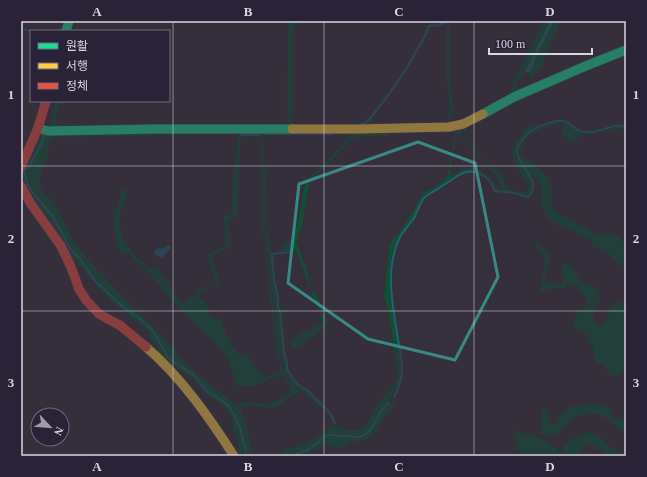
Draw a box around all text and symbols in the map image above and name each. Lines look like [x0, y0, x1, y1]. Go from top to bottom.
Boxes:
text: A [92, 4, 102, 19]
text: B [244, 4, 253, 19]
text: C [394, 4, 404, 19]
text: D [545, 4, 555, 19]
legend [30, 30, 170, 102]
scale bar [489, 30, 592, 56]
text: 100 m [495, 37, 526, 51]
text: 원활 [66, 39, 88, 53]
text: 서행 [66, 59, 88, 73]
text: 정체 [66, 79, 88, 93]
text: 1 [8, 87, 14, 102]
text: 1 [633, 87, 639, 102]
text: 2 [8, 231, 14, 246]
text: 2 [633, 231, 639, 246]
text: 3 [8, 375, 15, 390]
text: 3 [633, 375, 640, 390]
north arrow [30, 407, 70, 447]
text: N [52, 425, 66, 438]
text: A [92, 459, 102, 474]
text: B [244, 459, 253, 474]
text: C [394, 459, 404, 474]
text: D [545, 459, 555, 474]

